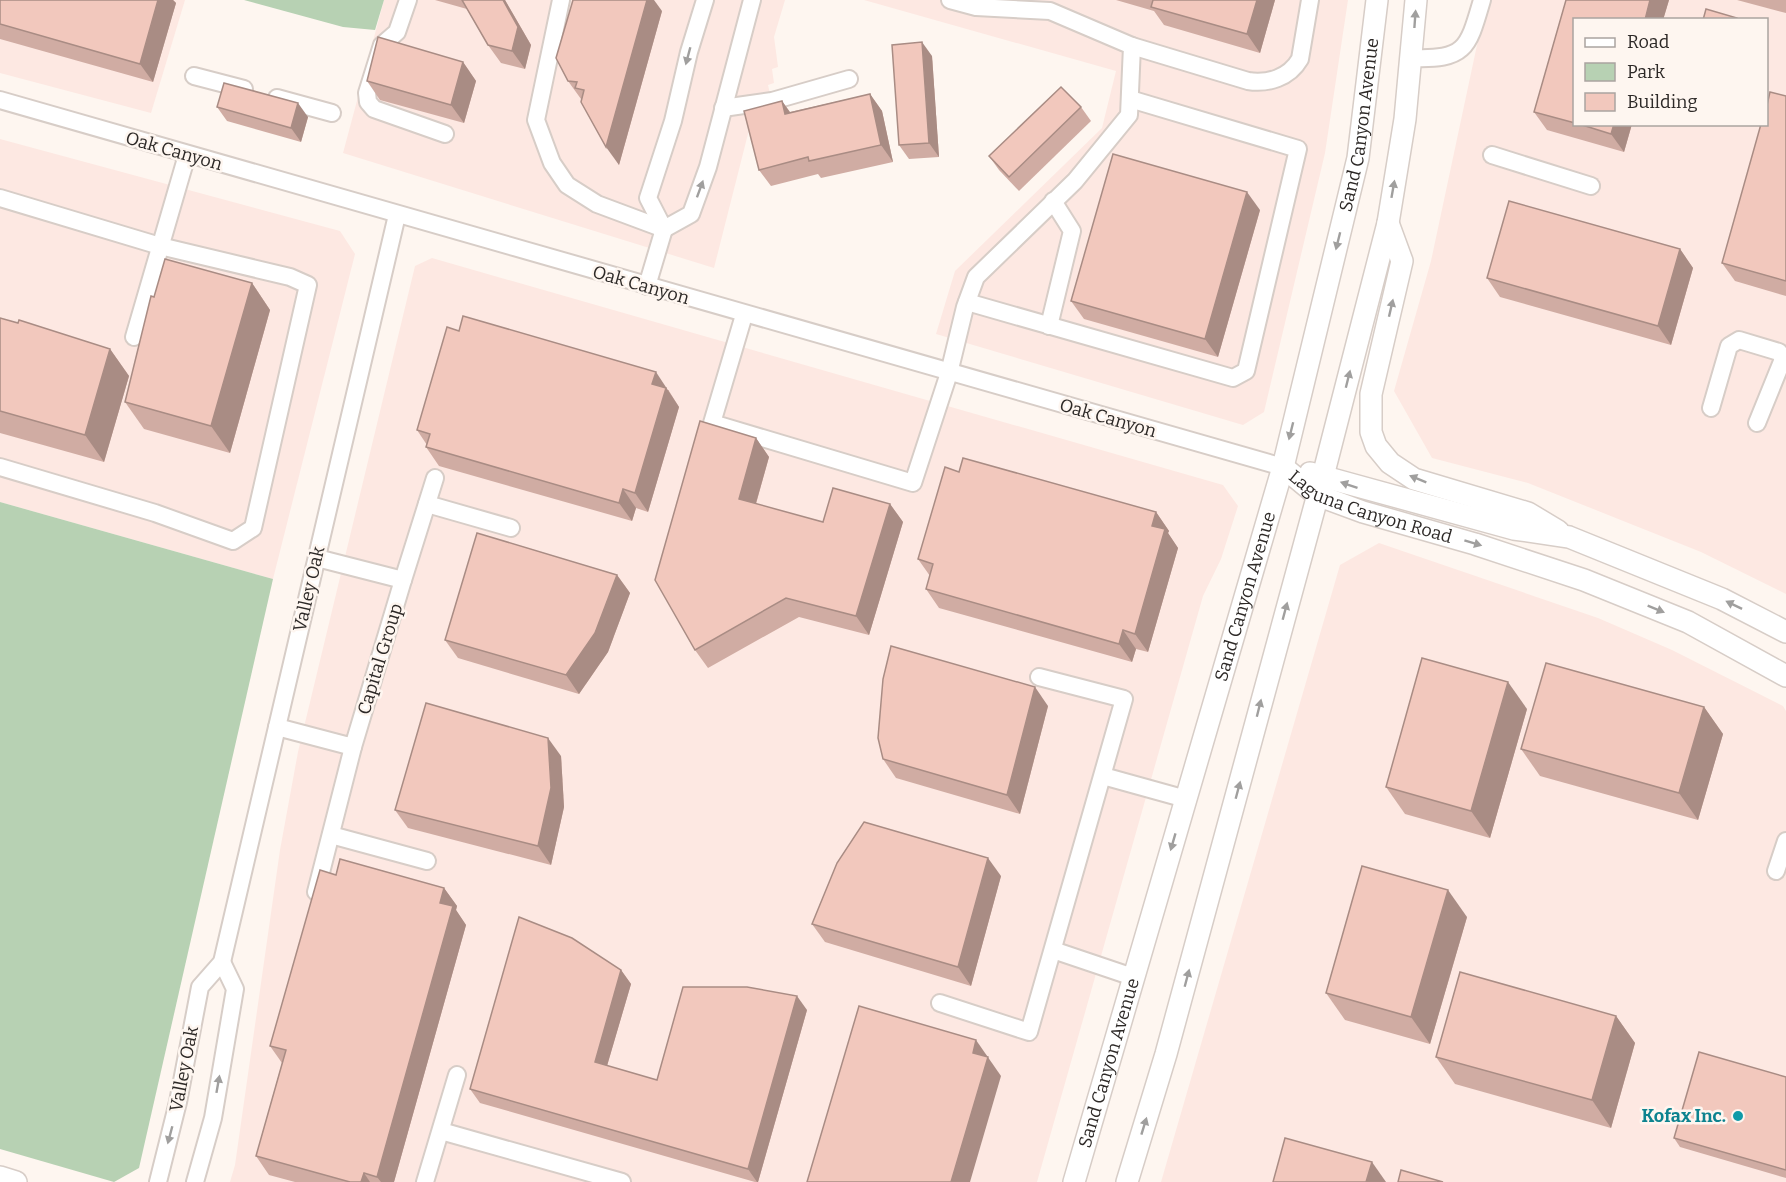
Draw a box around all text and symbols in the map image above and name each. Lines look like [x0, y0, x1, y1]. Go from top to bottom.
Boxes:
one-way arrow [1410, 10, 1420, 29]
legend [1573, 18, 1768, 126]
text: Road [1627, 31, 1670, 53]
street label: Sand Canyon Avenue [1334, 37, 1383, 214]
one-way arrow [683, 47, 692, 65]
text: Park [1627, 61, 1666, 83]
text: Building [1627, 91, 1698, 113]
street label: Oak Canyon [123, 127, 225, 175]
one-way arrow [696, 180, 706, 198]
one-way arrow [1388, 180, 1397, 199]
one-way arrow [1332, 232, 1342, 251]
street label: Oak Canyon [590, 261, 692, 309]
one-way arrow [1386, 299, 1396, 317]
one-way arrow [1343, 370, 1353, 388]
street label: Oak Canyon [1057, 394, 1159, 442]
one-way arrow [1286, 422, 1296, 440]
street label: Laguna Canyon Road [1284, 465, 1455, 548]
one-way arrow [1408, 474, 1426, 484]
one-way arrow [1340, 480, 1358, 490]
street label: Sand Canyon Avenue [1210, 509, 1280, 684]
one-way arrow [1464, 539, 1482, 548]
street label: Valley Oak [289, 543, 330, 634]
one-way arrow [1726, 600, 1743, 610]
street label: Capital Group [353, 601, 407, 717]
one-way arrow [1280, 602, 1290, 620]
one-way arrow [1648, 604, 1666, 614]
one-way arrow [1255, 698, 1265, 717]
one-way arrow [1234, 781, 1243, 799]
one-way arrow [1168, 833, 1177, 851]
one-way arrow [1183, 969, 1192, 987]
street label: Sand Canyon Avenue [1074, 976, 1144, 1150]
street label: Valley Oak [165, 1024, 203, 1114]
one-way arrow [214, 1075, 223, 1094]
place label: Kofax Inc. [1642, 1105, 1726, 1127]
marker: Kofax Inc. [1731, 1109, 1745, 1123]
one-way arrow [1140, 1117, 1150, 1135]
one-way arrow [164, 1126, 174, 1145]

